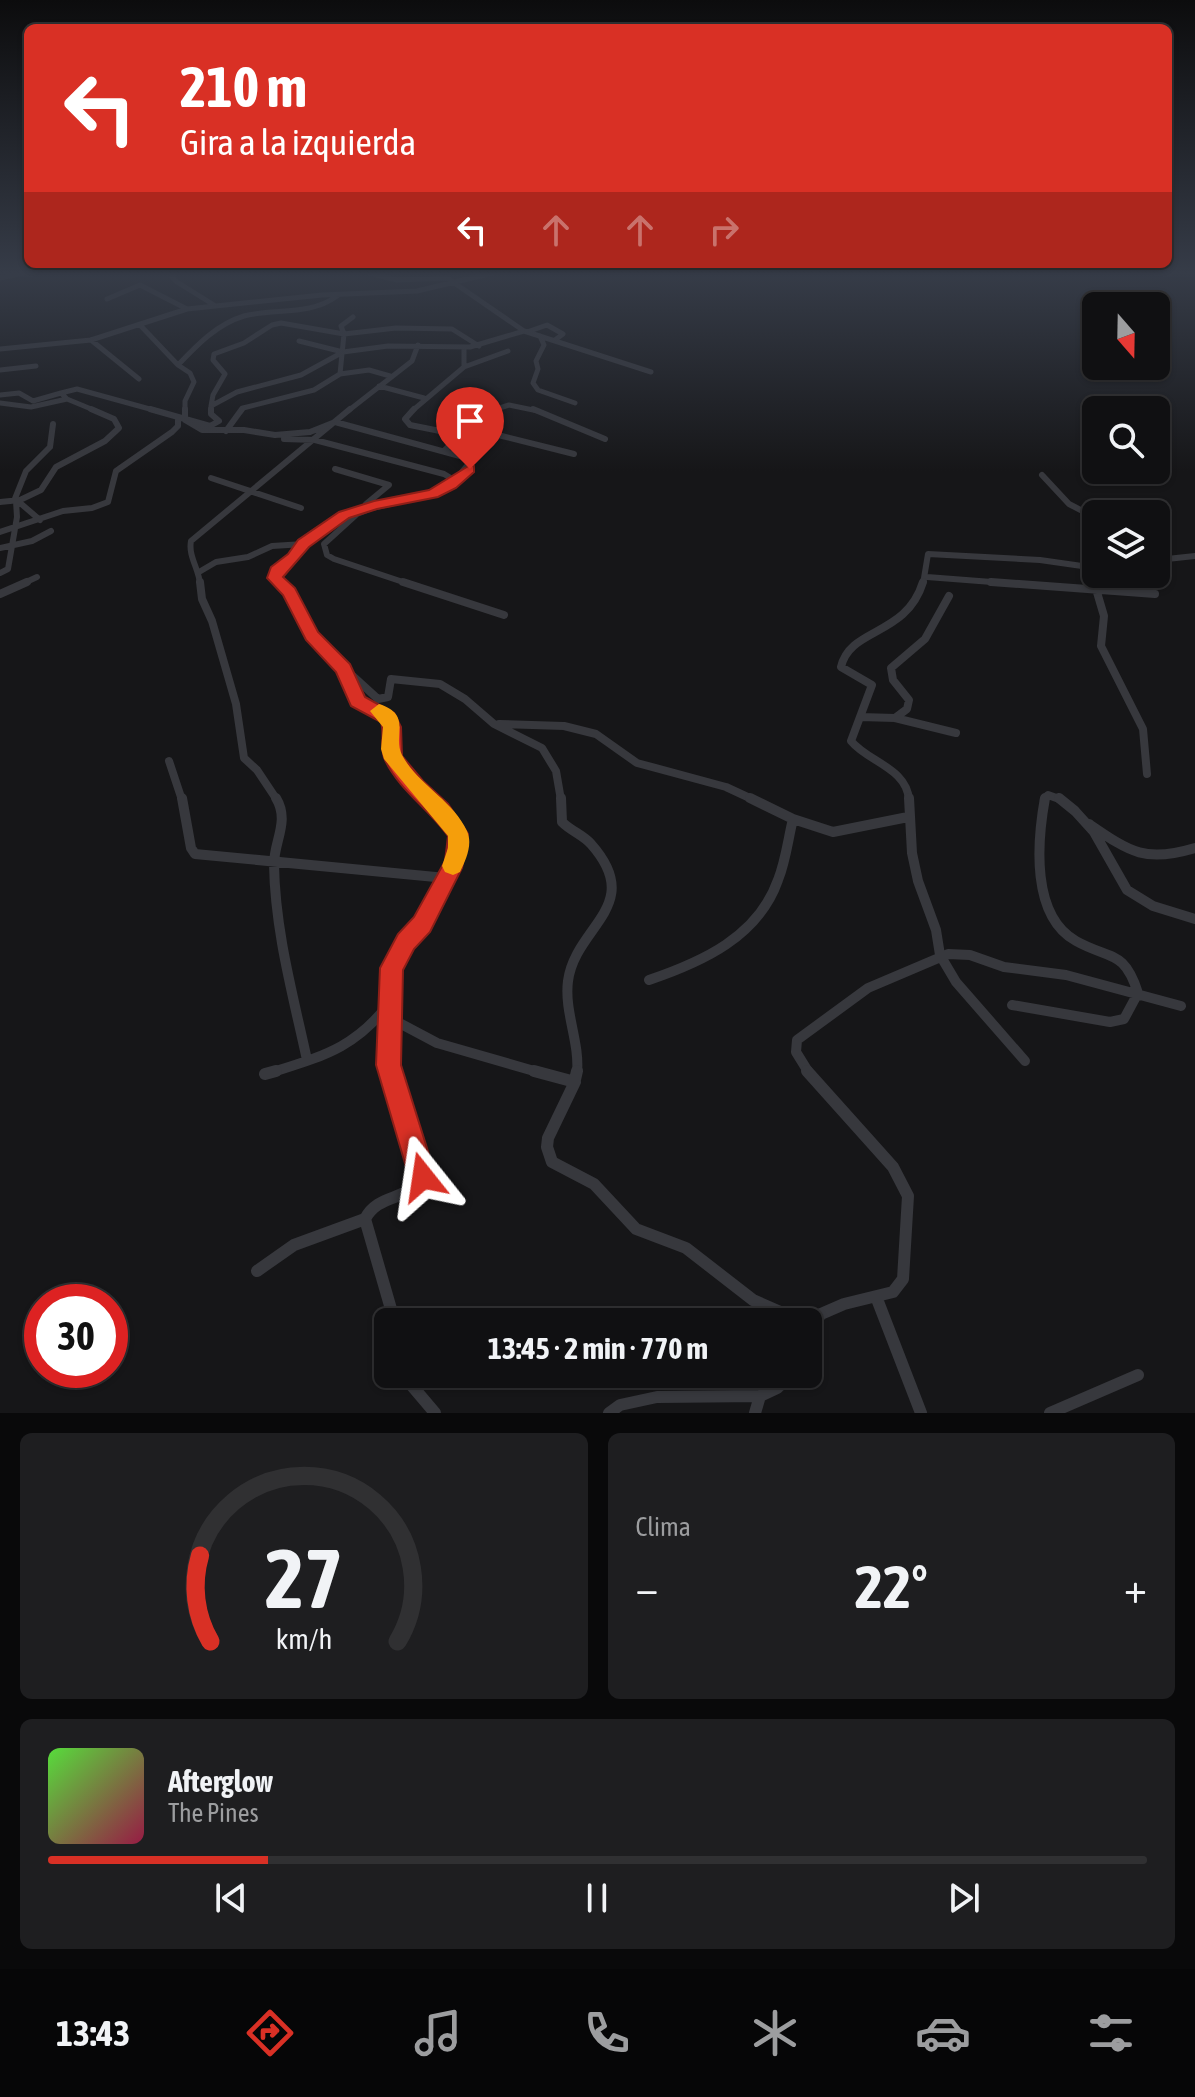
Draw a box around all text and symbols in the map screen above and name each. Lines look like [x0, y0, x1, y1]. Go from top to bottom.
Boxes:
text: 210 m [180, 55, 307, 119]
icon: left [48, 56, 152, 160]
text: Gira a la izquierda [180, 121, 416, 163]
icon: left [450, 208, 494, 252]
icon: ahead [534, 208, 578, 252]
icon: ahead [618, 208, 662, 252]
icon: right [702, 208, 746, 252]
north arrow [1082, 292, 1170, 380]
map controls [1082, 292, 1170, 588]
pin [436, 387, 504, 469]
button: search [1082, 396, 1170, 484]
icon: arrive [448, 399, 492, 443]
button: layers [1082, 500, 1170, 588]
position arrow [381, 1135, 465, 1219]
speed limit sign: 30 [24, 1284, 128, 1388]
text: 13:45 · 2 min · 770 m [488, 1331, 708, 1365]
text: Clima [636, 1512, 691, 1542]
text: 27 [265, 1530, 343, 1626]
text: 22° [855, 1552, 928, 1621]
text: − [636, 1562, 658, 1612]
text: + [1124, 1562, 1147, 1612]
text: km/h [275, 1622, 332, 1655]
text: Afterglow [168, 1764, 273, 1798]
text: The Pines [168, 1798, 259, 1828]
icon: previous [209, 1876, 253, 1920]
icon: pause [575, 1876, 619, 1920]
icon: next [942, 1876, 986, 1920]
icon: directions [242, 2005, 298, 2061]
icon: music [410, 2005, 466, 2061]
icon: phone [579, 2005, 635, 2061]
icon: climate [747, 2005, 803, 2061]
icon: car [915, 2005, 971, 2061]
icon: filters [1083, 2005, 1139, 2061]
text: 13:43 [56, 2012, 130, 2054]

